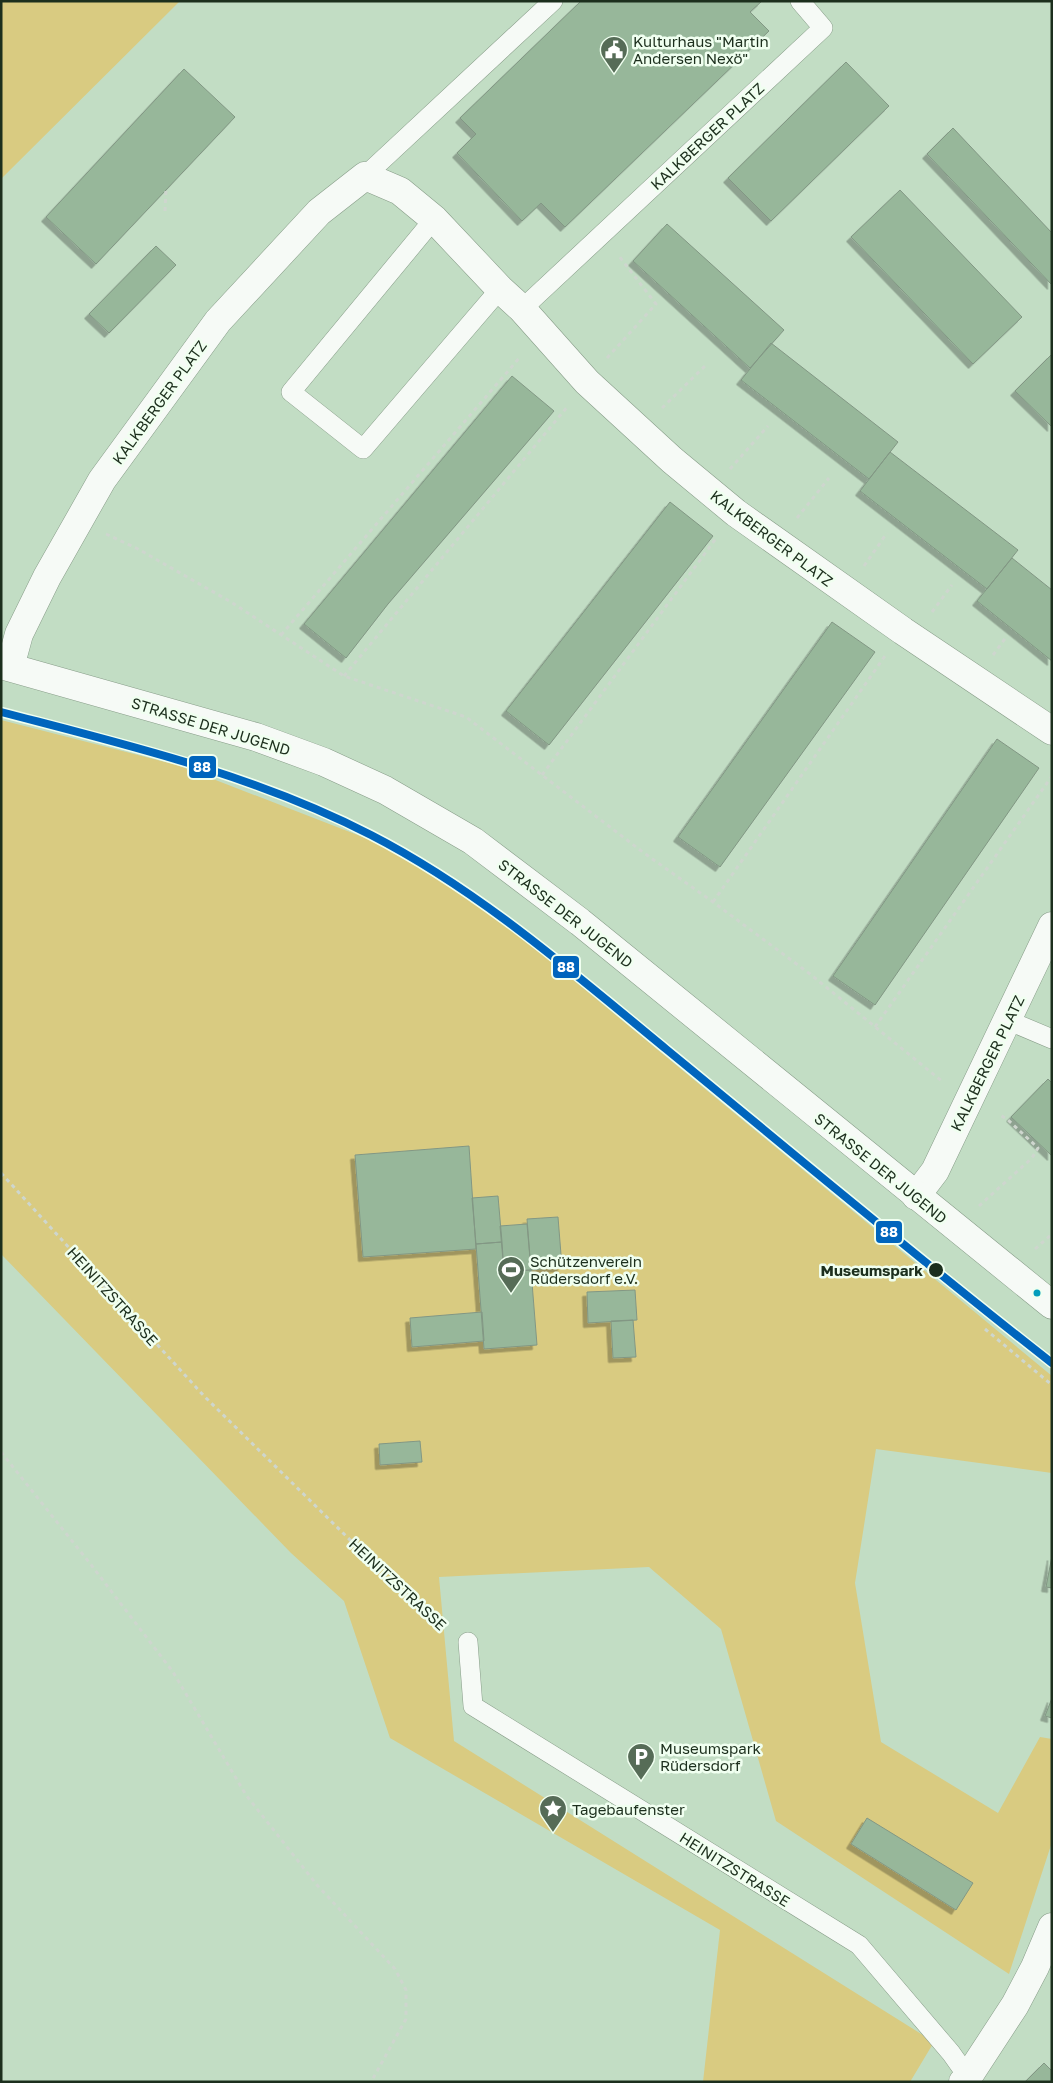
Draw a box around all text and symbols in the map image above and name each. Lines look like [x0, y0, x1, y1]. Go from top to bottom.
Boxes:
place label: Kulturhaus "Martin Andersen Nexö" [633, 32, 769, 67]
public building icon: Kulturhaus "Martin Andersen Nexö" [599, 35, 629, 74]
street label: KALKBERGER PLATZ [647, 79, 767, 193]
street label: KALKBERGER PLATZ [108, 337, 210, 467]
street label: KALKBERGER PLATZ [707, 486, 837, 590]
street label: STRASSE DER JUGEND [129, 693, 293, 759]
line badge: 88 [188, 755, 217, 779]
text: 88 [193, 758, 211, 775]
street label: STRASSE DER JUGEND [495, 855, 637, 971]
line badge: 88 [552, 955, 580, 979]
text: 88 [557, 958, 575, 975]
street label: KALKBERGER PLATZ [946, 992, 1028, 1134]
street label: STRASSE DER JUGEND [811, 1109, 951, 1227]
line badge: 88 [875, 1220, 903, 1244]
text: 88 [880, 1223, 898, 1240]
street label: HEINITZSTRASSE [64, 1243, 162, 1349]
place label: Schützenverein Rüdersdorf e.V. [530, 1252, 642, 1287]
sports icon: Schützenverein Rüdersdorf e.V. [496, 1255, 526, 1294]
place label: Museumspark [821, 1261, 923, 1279]
marker: Museumspark [927, 1261, 945, 1279]
unlabelled marker [1032, 1288, 1042, 1298]
street label: HEINITZSTRASSE [346, 1534, 450, 1634]
place label: Museumspark Rüdersdorf [660, 1739, 761, 1774]
parking icon: Museumspark Rüdersdorf [626, 1742, 656, 1781]
place icon: Tagebaufenster [538, 1794, 568, 1833]
place label: Tagebaufenster [572, 1800, 685, 1818]
street label: HEINITZSTRASSE [677, 1828, 793, 1910]

